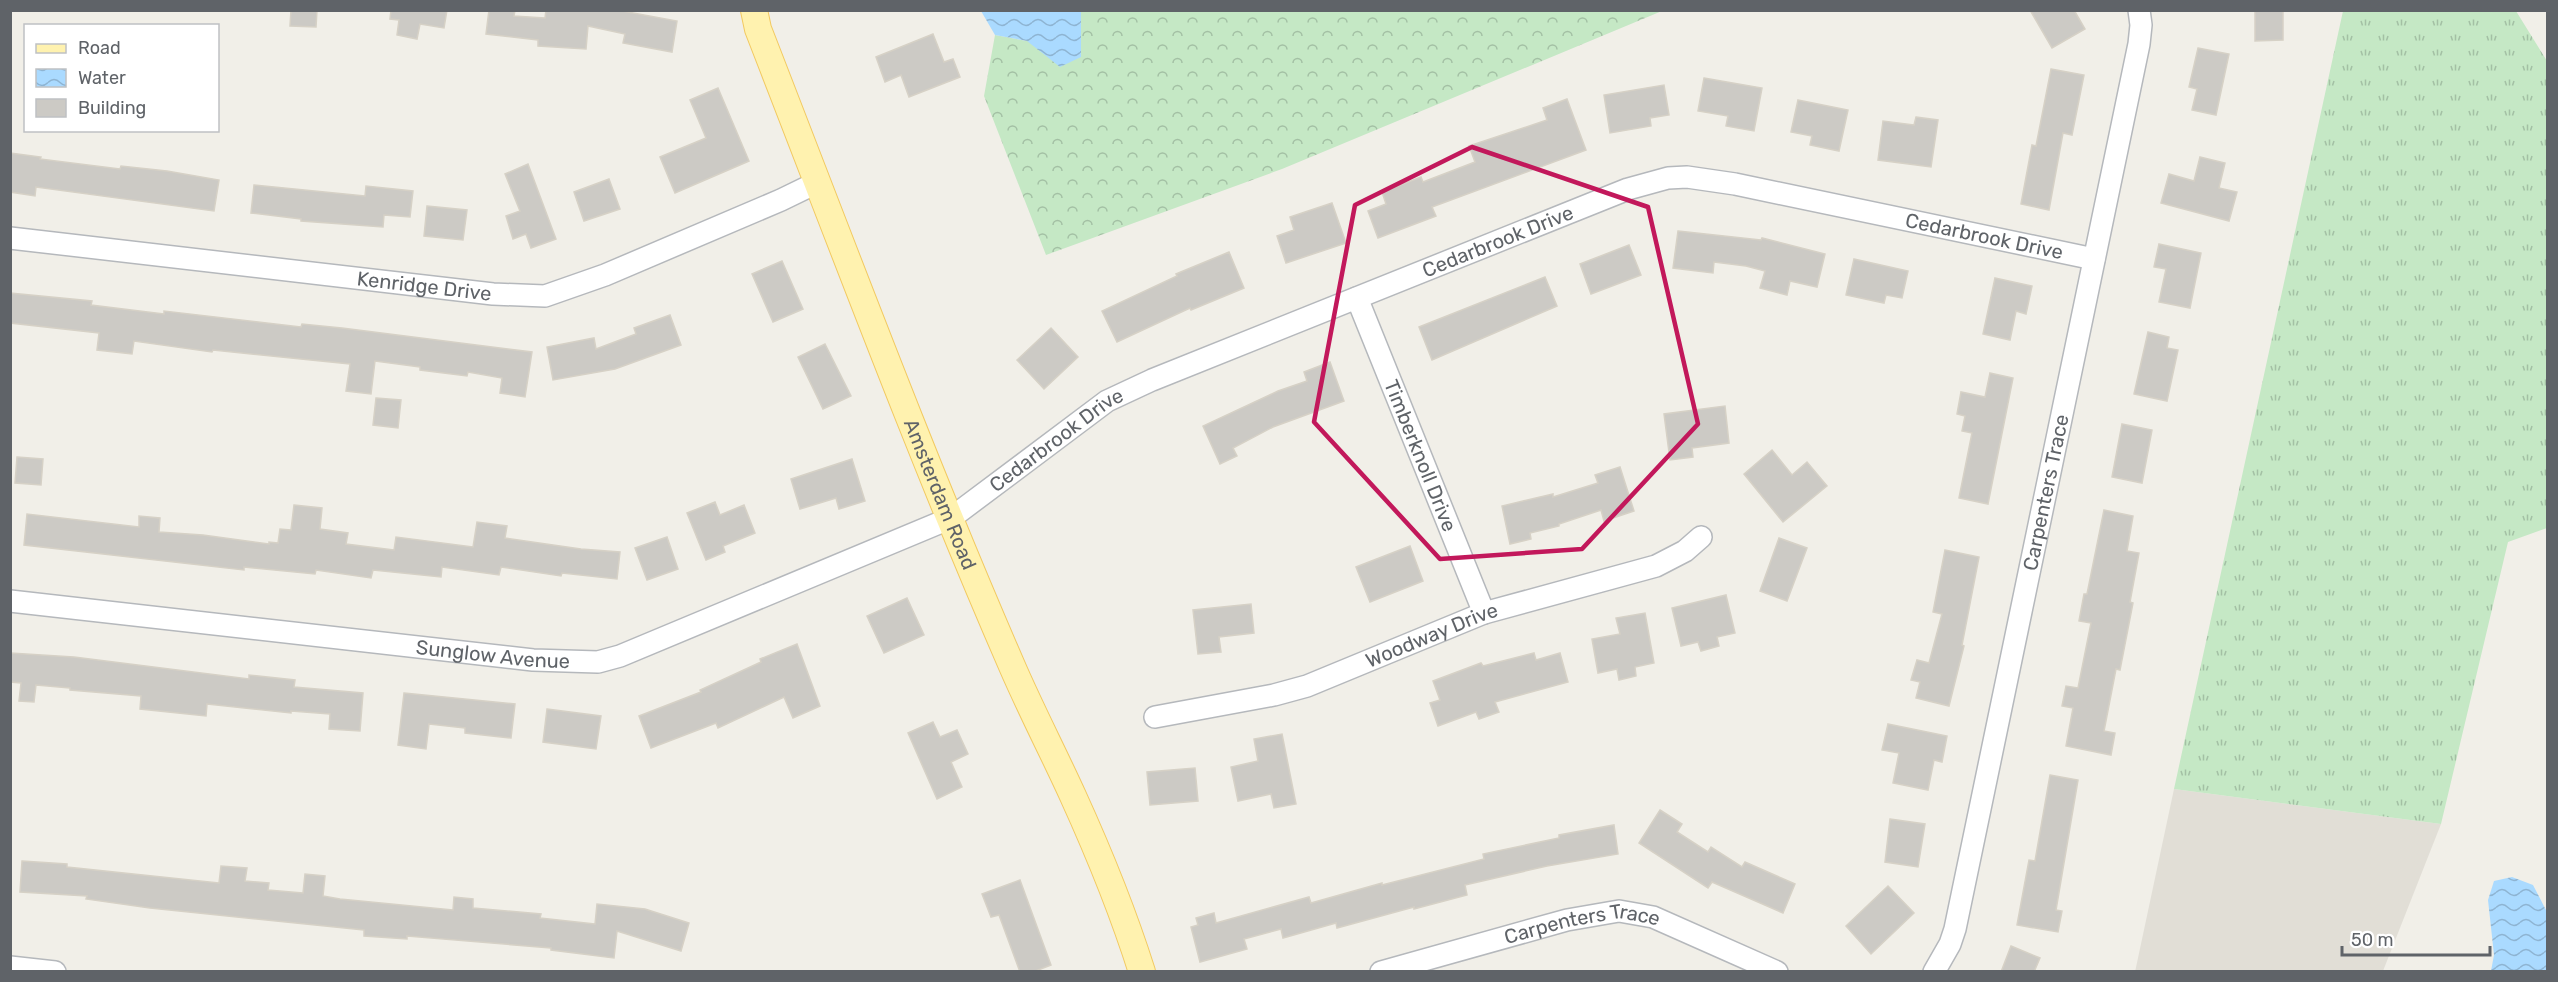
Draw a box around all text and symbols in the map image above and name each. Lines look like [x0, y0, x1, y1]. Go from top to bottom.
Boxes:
legend [24, 24, 219, 132]
text: Road [78, 37, 121, 59]
text: Water [78, 67, 126, 89]
text: Building [78, 97, 146, 119]
street label: Cedarbrook Drive [1419, 200, 1577, 282]
street label: Cedarbrook Drive [1903, 208, 2065, 264]
street label: Kenridge Drive [356, 266, 493, 306]
street label: Timberknoll Drive [1379, 376, 1462, 535]
street label: Cedarbrook Drive [985, 383, 1127, 497]
street label: Carpenters Trace [2018, 412, 2074, 573]
street label: Amsterdam Road [899, 415, 982, 573]
street label: Woodway Drive [1362, 598, 1500, 673]
street label: Sunglow Avenue [415, 635, 570, 673]
street label: Carpenters Trace [1502, 899, 1664, 949]
scale bar [2342, 919, 2490, 957]
text: 50 m [2351, 929, 2394, 951]

